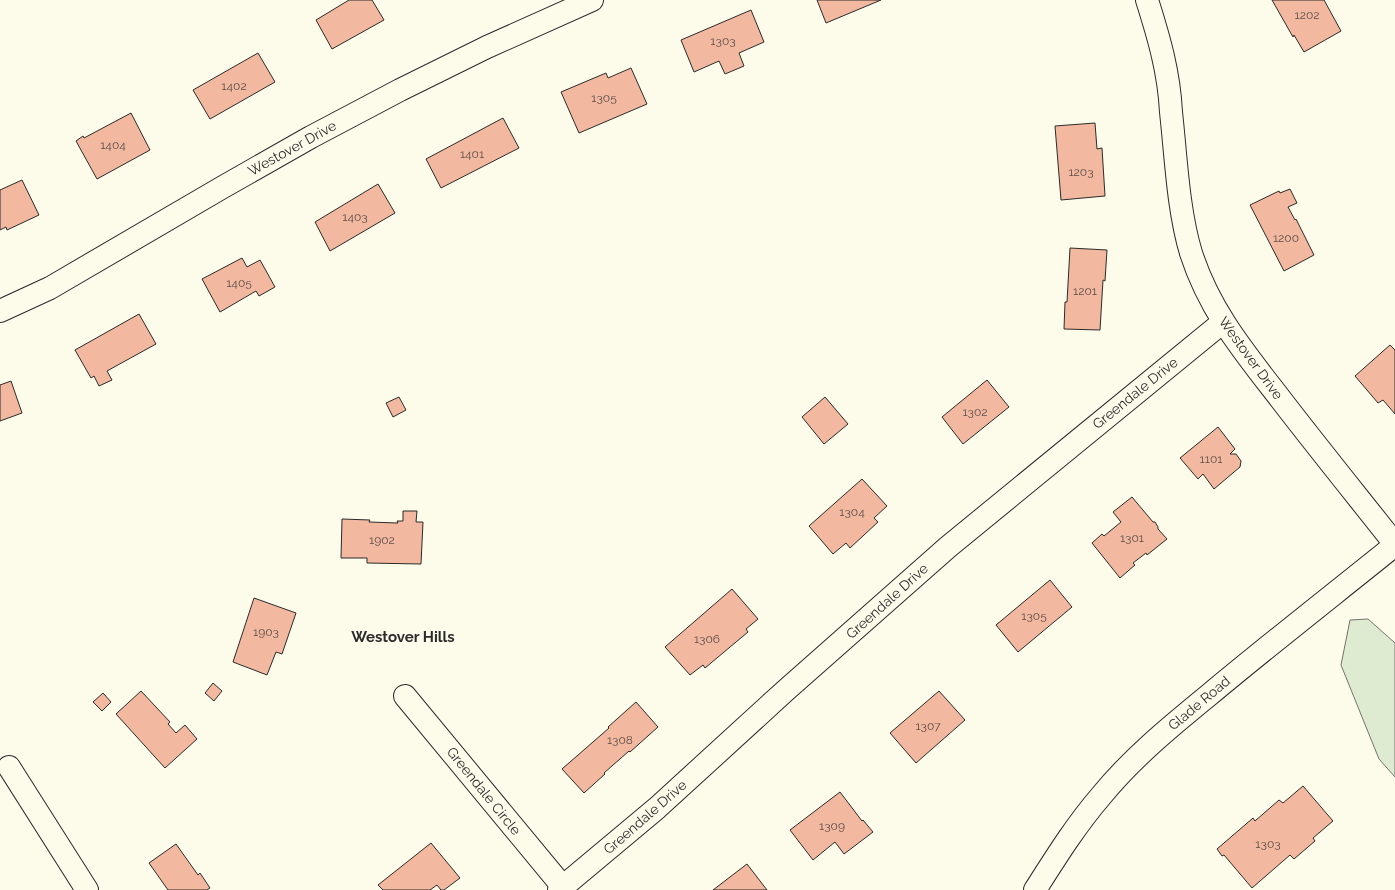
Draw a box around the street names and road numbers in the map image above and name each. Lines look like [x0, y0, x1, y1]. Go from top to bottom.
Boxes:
street label: Westover Drive [245, 117, 339, 179]
street label: Westover Drive [1216, 314, 1286, 402]
street label: Greendale Drive [1089, 354, 1181, 432]
street label: Greendale Drive [843, 560, 931, 642]
street label: Glade Road [1165, 673, 1233, 733]
street label: Greendale Circle [444, 744, 524, 838]
street label: Greendale Drive [600, 777, 690, 857]

